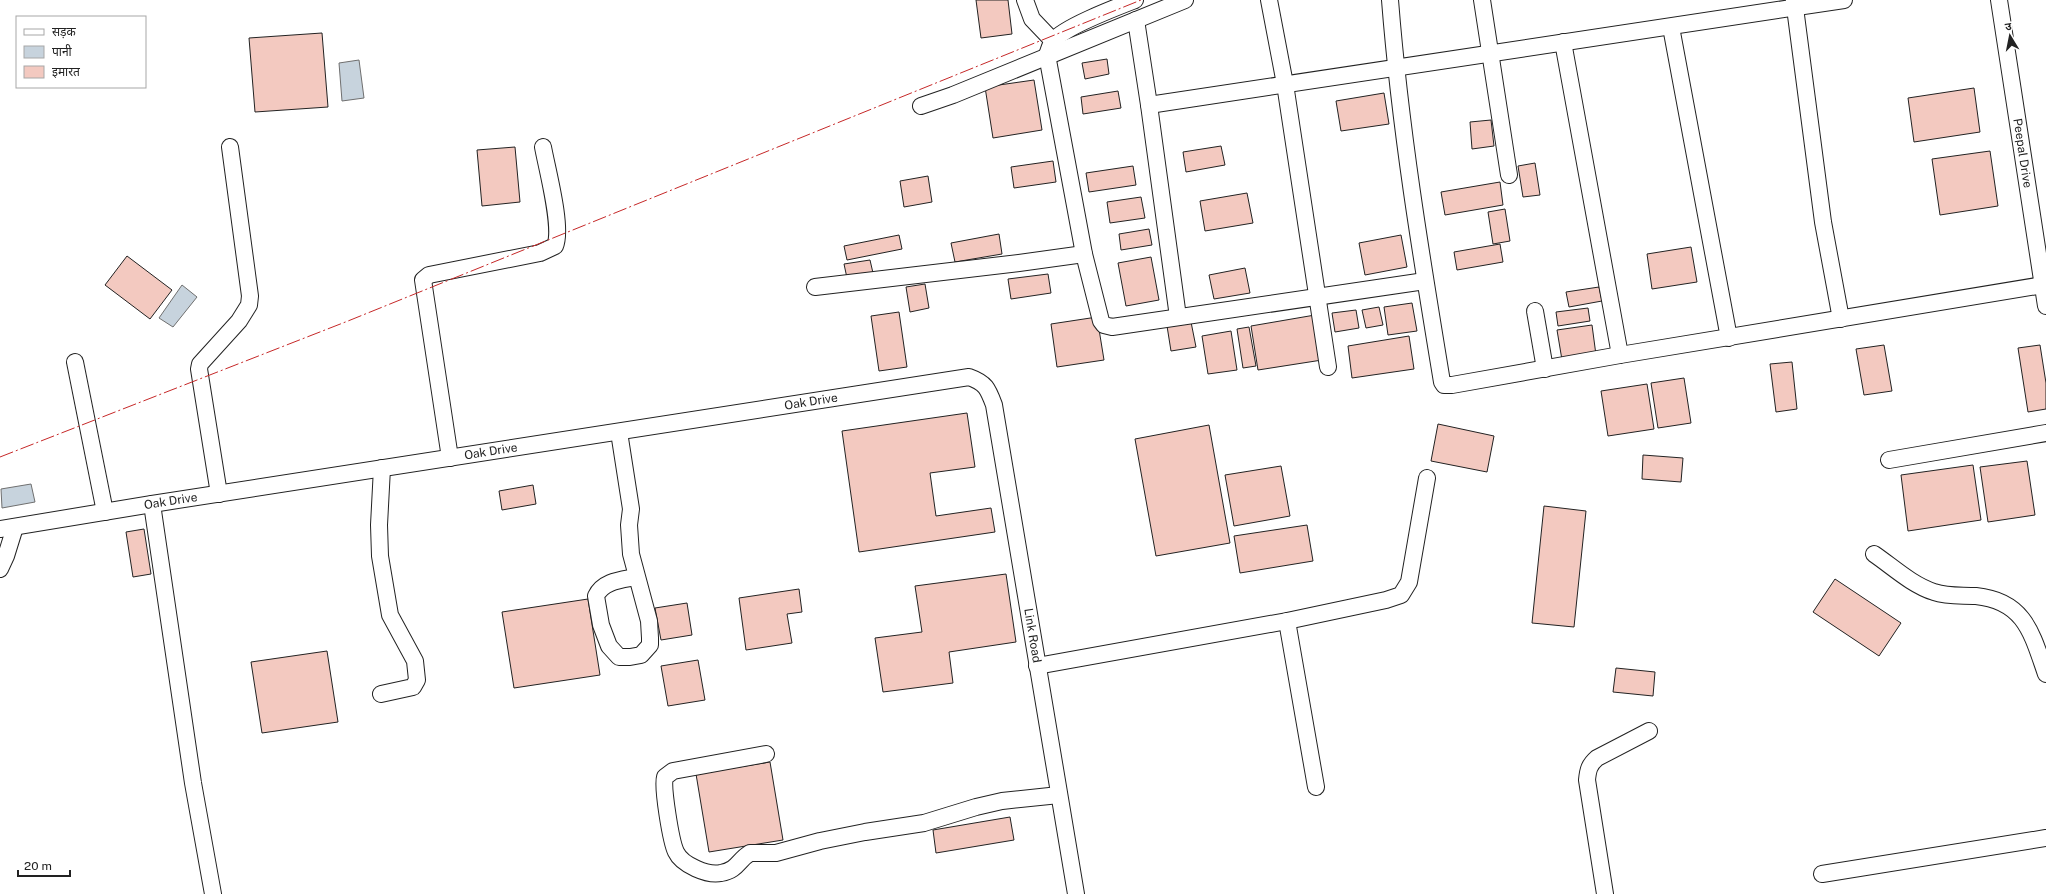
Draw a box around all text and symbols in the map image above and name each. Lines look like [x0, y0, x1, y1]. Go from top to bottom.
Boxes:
legend [16, 16, 146, 88]
north arrow [1990, 16, 2030, 56]
text: उ [2004, 20, 2013, 33]
text: सड़क [52, 25, 77, 39]
text: पानी [52, 44, 73, 59]
text: इमारत [52, 65, 81, 79]
street label: Peepal Drive [2010, 117, 2035, 189]
street label: Oak Drive [783, 390, 839, 413]
street label: Oak Drive [463, 440, 519, 462]
street label: Oak Drive [143, 490, 199, 512]
street label: Link Road [1021, 607, 1044, 664]
scale bar [18, 852, 70, 878]
text: 20 m [24, 859, 52, 873]

